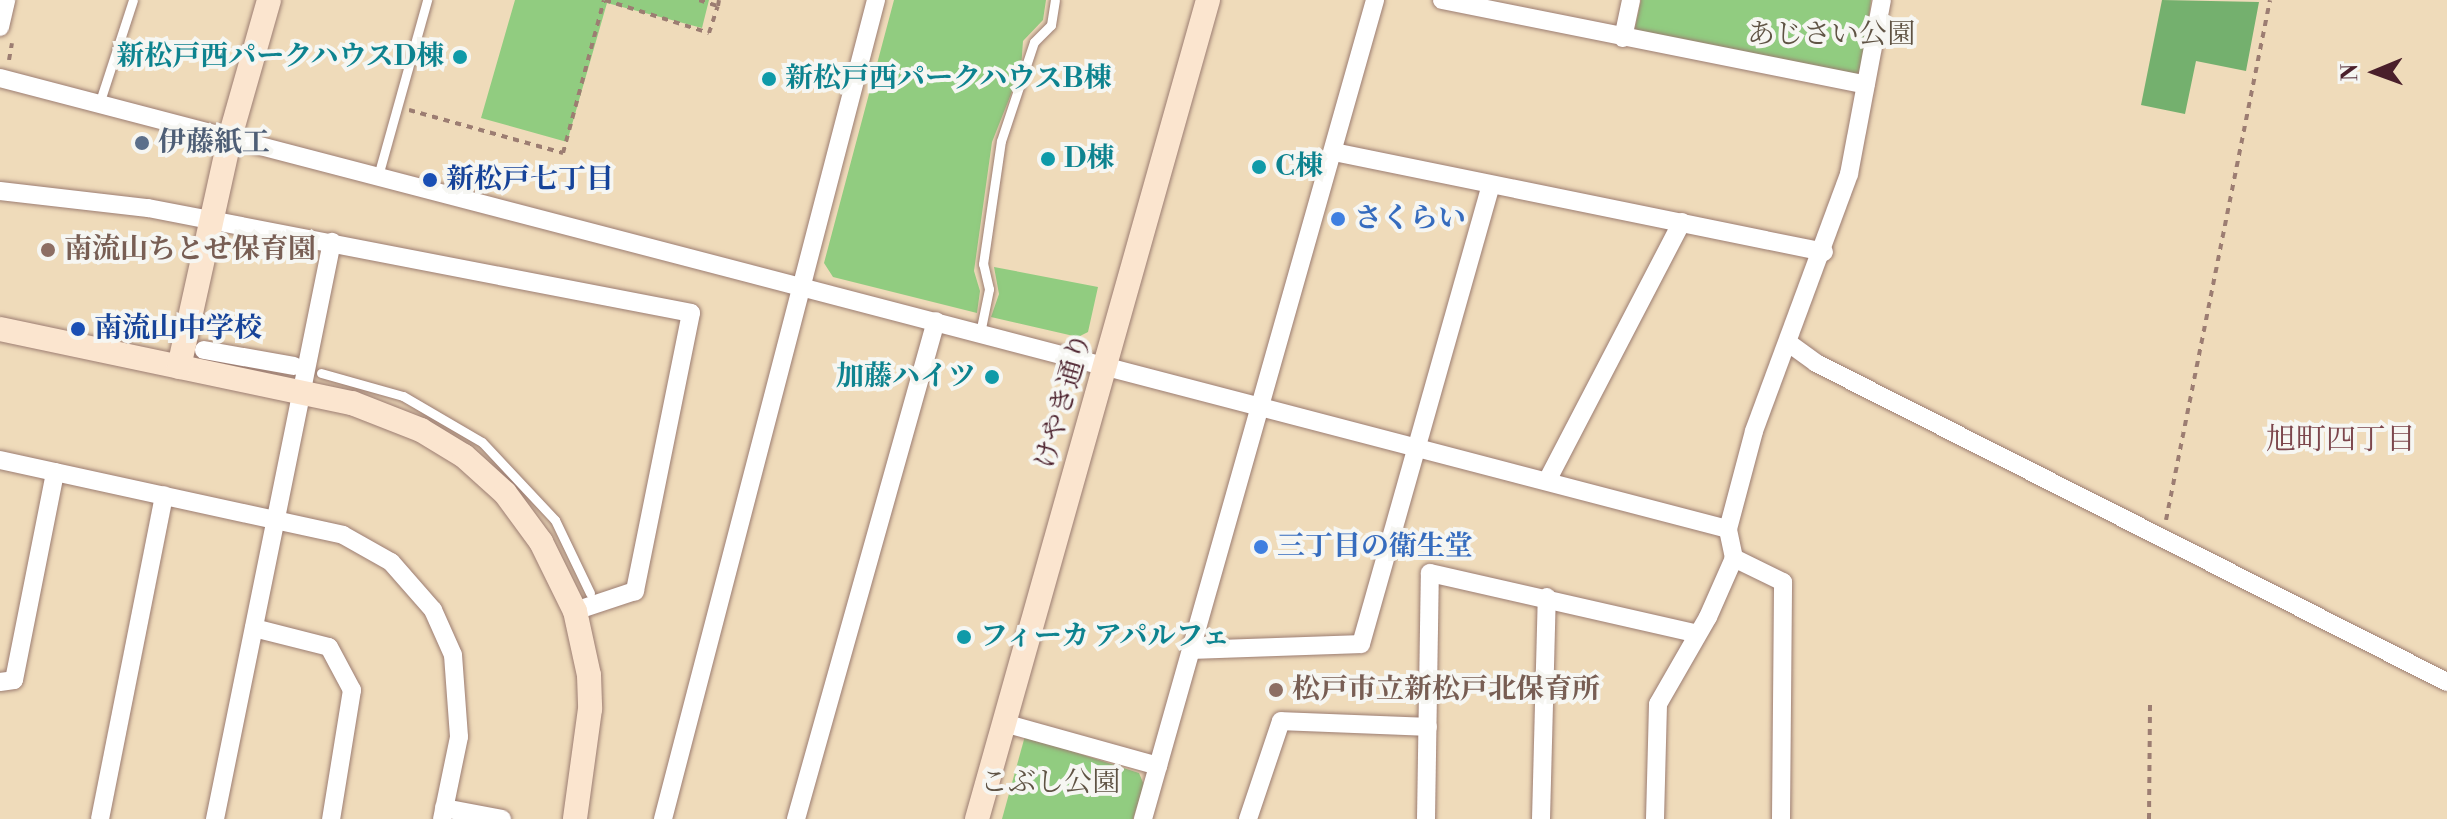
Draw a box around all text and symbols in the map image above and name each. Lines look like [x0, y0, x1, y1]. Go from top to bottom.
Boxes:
park label: あじさい公園 [1747, 18, 1915, 52]
north arrow [2335, 32, 2415, 112]
place label: 新松戸西パークハウスD棟 [114, 40, 444, 74]
marker: 新松戸西パークハウスD棟 [451, 48, 469, 66]
place label: 新松戸西パークハウスB棟 [785, 62, 1114, 96]
text: N [2337, 63, 2364, 81]
marker: 新松戸西パークハウスB棟 [760, 70, 778, 88]
place label: 伊藤紙工 [158, 126, 270, 160]
marker: 伊藤紙工 [133, 134, 151, 152]
place label: D棟 [1064, 142, 1114, 176]
marker: D棟 [1039, 150, 1057, 168]
place label: C棟 [1275, 150, 1323, 184]
marker: C棟 [1250, 158, 1268, 176]
place label: 新松戸七丁目 [446, 163, 614, 197]
marker: 新松戸七丁目 [421, 171, 439, 189]
place label: さくらい [1354, 202, 1466, 236]
marker: さくらい [1329, 210, 1347, 228]
place label: 南流山ちとせ保育園 [64, 233, 316, 267]
marker: 南流山ちとせ保育園 [39, 241, 57, 259]
place label: 南流山中学校 [94, 312, 262, 346]
marker: 南流山中学校 [69, 320, 87, 338]
street label: けやき通り [1029, 329, 1099, 473]
place label: 加藤ハイツ [836, 360, 976, 394]
marker: 加藤ハイツ [983, 368, 1001, 386]
district label: 旭町四丁目 [2266, 422, 2416, 458]
place label: 三丁目の衛生堂 [1277, 530, 1473, 564]
marker: 三丁目の衛生堂 [1252, 538, 1270, 556]
place label: フィーカ アパルフェ [980, 620, 1236, 654]
marker: フィーカ アパルフェ [955, 628, 973, 646]
place label: 松戸市立新松戸北保育所 [1292, 673, 1600, 707]
marker: 松戸市立新松戸北保育所 [1267, 681, 1285, 699]
park label: こぶし公園 [980, 766, 1120, 800]

